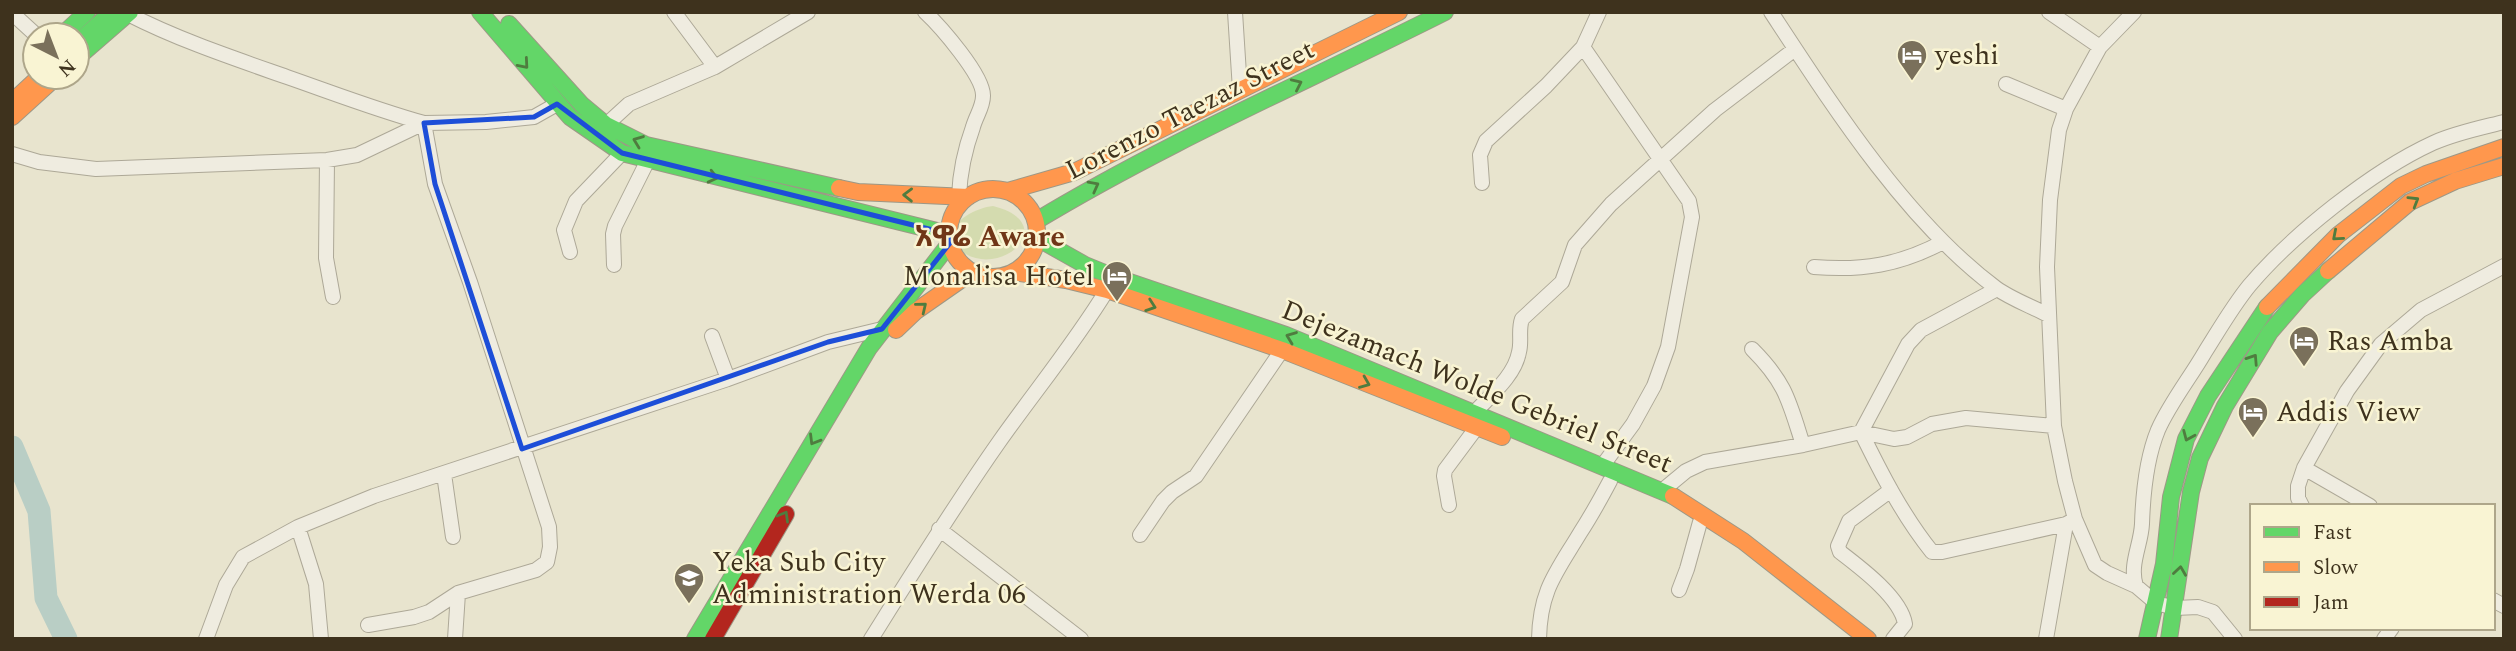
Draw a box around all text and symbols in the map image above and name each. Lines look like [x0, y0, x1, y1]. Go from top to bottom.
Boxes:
north arrow [21, 21, 91, 91]
street label: Lorenzo Taezaz Street [1058, 28, 1322, 192]
place label: yeshi [1934, 34, 1999, 77]
hotel icon: yeshi [1895, 38, 1929, 82]
text: N [51, 52, 82, 83]
one-way arrow [516, 56, 528, 69]
one-way arrow [1290, 78, 1302, 92]
one-way arrow [633, 136, 645, 150]
one-way arrow [707, 169, 719, 183]
one-way arrow [1087, 181, 1099, 194]
one-way arrow [902, 187, 913, 202]
one-way arrow [2407, 196, 2420, 209]
district label: አዋሬ Aware [915, 214, 1065, 260]
one-way arrow [2333, 228, 2346, 240]
place label: Monalisa Hotel [903, 255, 1094, 298]
hotel icon: Monalisa Hotel [1100, 259, 1134, 303]
street label: Dejezamach Wolde Gebriel Street [1275, 289, 1679, 485]
one-way arrow [1145, 298, 1157, 312]
one-way arrow [914, 302, 926, 315]
place label: Ras Amba [2327, 320, 2453, 363]
hotel icon: Ras Amba [2287, 324, 2321, 368]
one-way arrow [1285, 332, 1297, 346]
one-way arrow [2245, 354, 2258, 367]
one-way arrow [1359, 375, 1371, 389]
place label: Addis View [2276, 391, 2421, 434]
hotel icon: Addis View [2236, 395, 2270, 439]
one-way arrow [2182, 429, 2196, 441]
one-way arrow [809, 432, 822, 445]
legend [2250, 504, 2495, 630]
one-way arrow [776, 511, 789, 524]
text: Fast [2313, 517, 2352, 549]
place label: Yeka Sub City Administration Werda 06 [712, 541, 1026, 616]
text: Slow [2313, 552, 2359, 584]
school or university icon: Yeka Sub City Administration Werda 06 [672, 561, 706, 605]
one-way arrow [2172, 566, 2187, 577]
text: Jam [2313, 587, 2349, 619]

